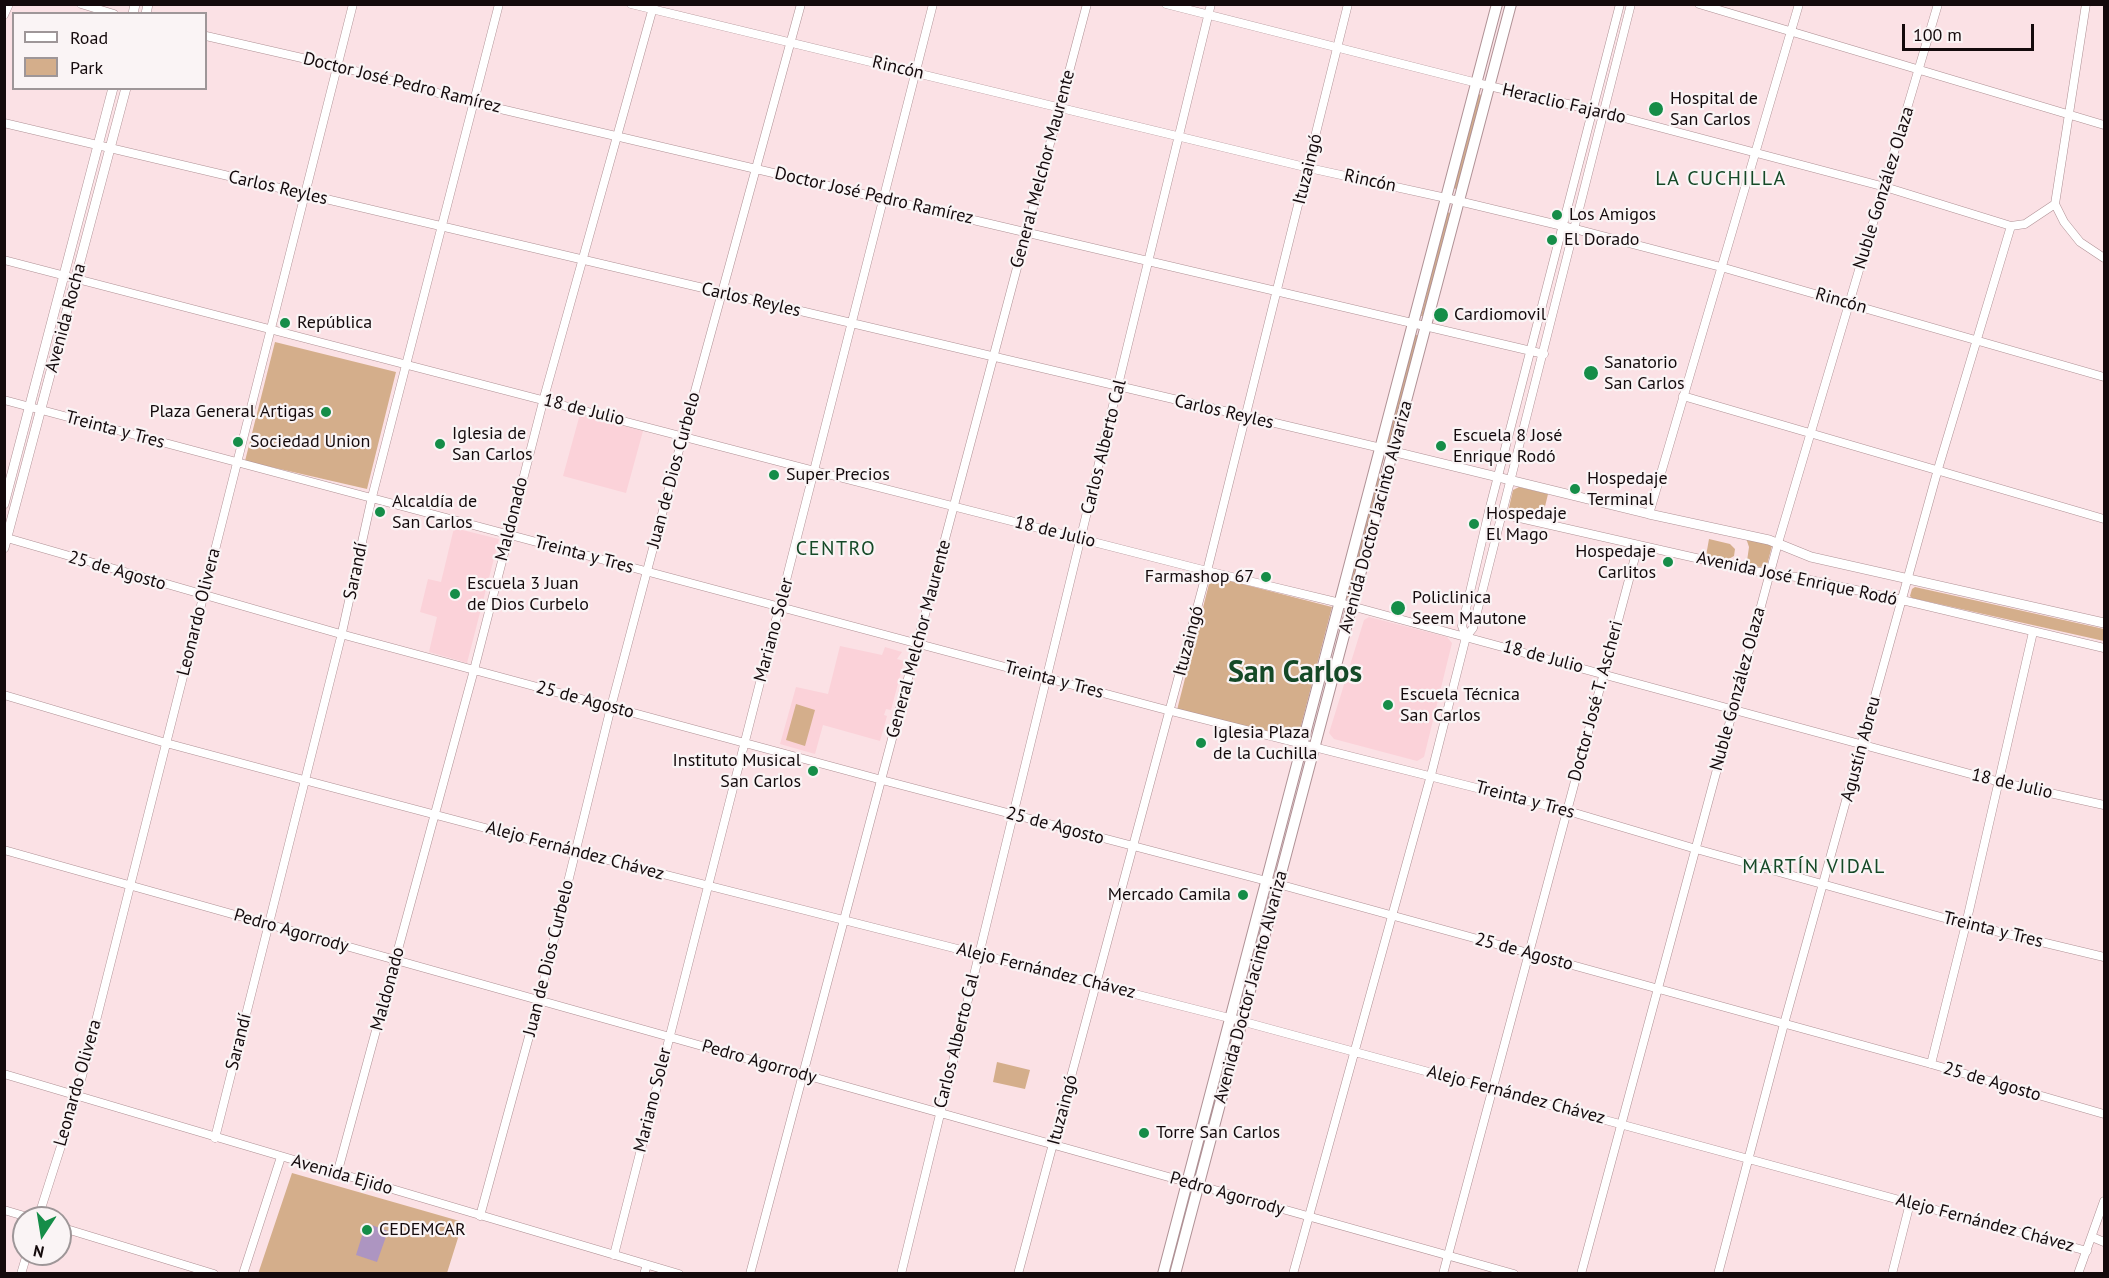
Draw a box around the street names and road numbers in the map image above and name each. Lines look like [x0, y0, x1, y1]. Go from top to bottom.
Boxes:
street label: Doctor José Pedro Ramírez [301, 48, 503, 118]
street label: Rincón [870, 52, 926, 84]
street label: General Melchor Maurente [1006, 67, 1080, 271]
street label: Heraclio Fajardo [1500, 79, 1628, 129]
street label: Nuble González Olaza [1849, 104, 1919, 272]
street label: Ituzaingó [1289, 131, 1327, 207]
street label: Doctor José Pedro Ramírez [773, 163, 975, 229]
street label: Rincón [1342, 165, 1398, 197]
street label: Carlos Reyles [226, 166, 330, 210]
street label: Avenida Rocha [41, 261, 91, 375]
street label: Carlos Reyles [699, 278, 803, 322]
street label: Rincón [1813, 283, 1869, 319]
street label: Carlos Alberto Cal [1077, 377, 1131, 517]
street label: 18 de Julio [541, 390, 627, 430]
street label: Juan de Dios Curbelo [643, 390, 705, 550]
street label: Carlos Reyles [1172, 390, 1276, 434]
street label: Avenida Doctor Jacinto Alvariza [1334, 398, 1418, 636]
street label: Treinta y Tres [63, 406, 167, 454]
street label: Maldonado [491, 475, 533, 563]
street label: 18 de Julio [1012, 512, 1098, 552]
street label: Treinta y Tres [532, 531, 636, 579]
street label: General Melchor Maurente [882, 537, 956, 741]
street label: Sarandí [339, 540, 373, 602]
street label: Leonardo Olivera [173, 546, 225, 678]
street label: 25 de Agosto [66, 547, 168, 595]
street label: Avenida José Enrique Rodó [1695, 547, 1899, 611]
street label: Mariano Soler [750, 575, 798, 685]
street label: Ituzaingó [1169, 603, 1209, 679]
street label: Nuble González Olaza [1706, 605, 1770, 773]
street label: Doctor José T. Ascheri [1564, 618, 1628, 784]
street label: 18 de Julio [1500, 636, 1586, 678]
street label: Treinta y Tres [1002, 656, 1106, 704]
street label: 25 de Agosto [534, 677, 636, 723]
street label: Agustín Abreu [1837, 694, 1885, 804]
street label: 18 de Julio [1969, 764, 2055, 804]
street label: Treinta y Tres [1473, 776, 1577, 824]
street label: 25 de Agosto [1004, 803, 1106, 849]
street label: Alejo Fernández Chávez [484, 817, 666, 885]
street label: Avenida Doctor Jacinto Alvariza [1209, 868, 1293, 1106]
street label: Juan de Dios Curbelo [519, 878, 579, 1038]
street label: Pedro Agorrody [231, 904, 351, 958]
street label: Treinta y Tres [1941, 907, 2045, 953]
street label: 25 de Agosto [1473, 929, 1575, 975]
street label: Alejo Fernández Chávez [954, 938, 1138, 1004]
street label: Maldonado [366, 945, 410, 1033]
street label: Carlos Alberto Cal [930, 971, 984, 1111]
street label: Sarandí [222, 1011, 256, 1073]
street label: Leonardo Olivera [50, 1017, 106, 1149]
street label: Pedro Agorrody [699, 1035, 819, 1089]
street label: Mariano Soler [630, 1045, 676, 1155]
street label: 25 de Agosto [1941, 1058, 2043, 1106]
street label: Alejo Fernández Chávez [1425, 1061, 1607, 1129]
street label: Ituzaingó [1043, 1072, 1083, 1148]
street label: Avenida Ejido [289, 1150, 395, 1200]
street label: Pedro Agorrody [1167, 1167, 1287, 1221]
street label: Alejo Fernández Chávez [1894, 1189, 2076, 1257]

